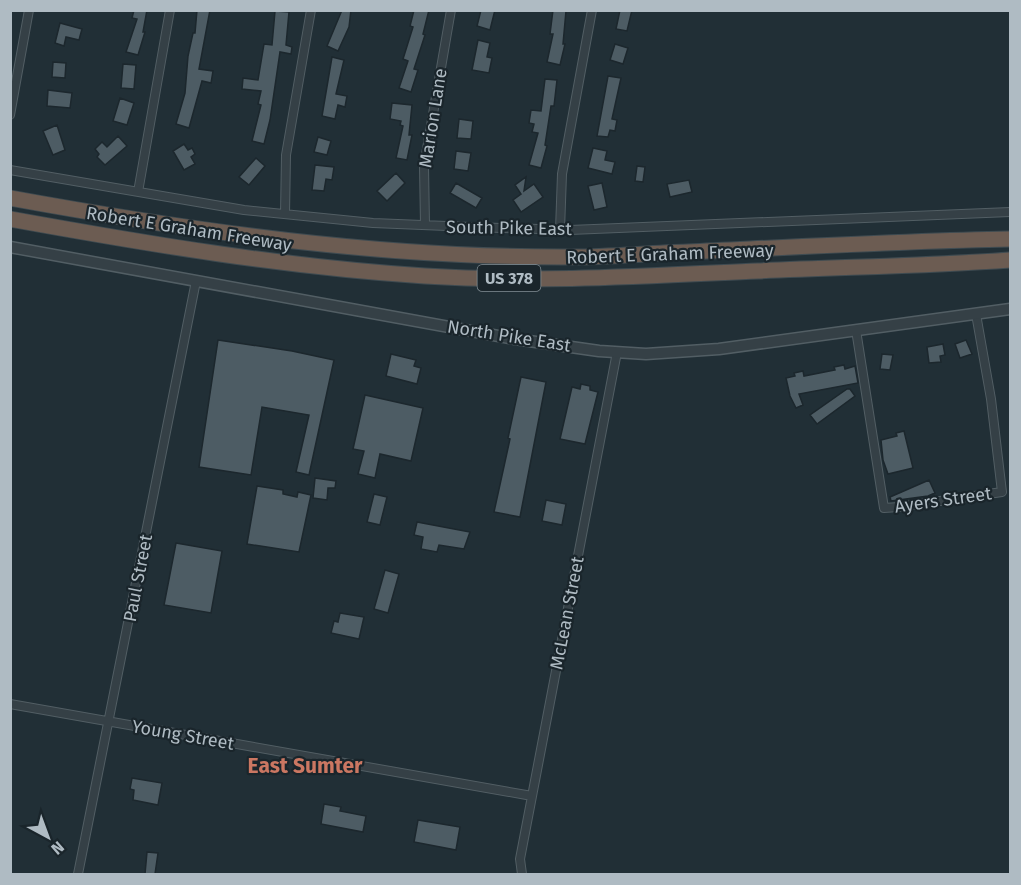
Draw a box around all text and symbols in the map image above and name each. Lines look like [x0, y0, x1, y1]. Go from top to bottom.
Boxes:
street label: Marion Lane [414, 67, 452, 169]
street label: Robert E Graham Freeway [85, 202, 293, 256]
street label: South Pike East [446, 216, 573, 240]
street label: Robert E Graham Freeway [566, 239, 774, 269]
road number: US 378 [478, 265, 540, 291]
street label: North Pike East [446, 315, 573, 357]
street label: Ayers Street [893, 482, 993, 518]
street label: Paul Street [119, 532, 157, 624]
street label: McLean Street [545, 554, 589, 671]
street label: Young Street [130, 715, 236, 755]
district label: East Sumter [248, 753, 363, 779]
north arrow [18, 807, 78, 867]
text: N [47, 837, 68, 859]

